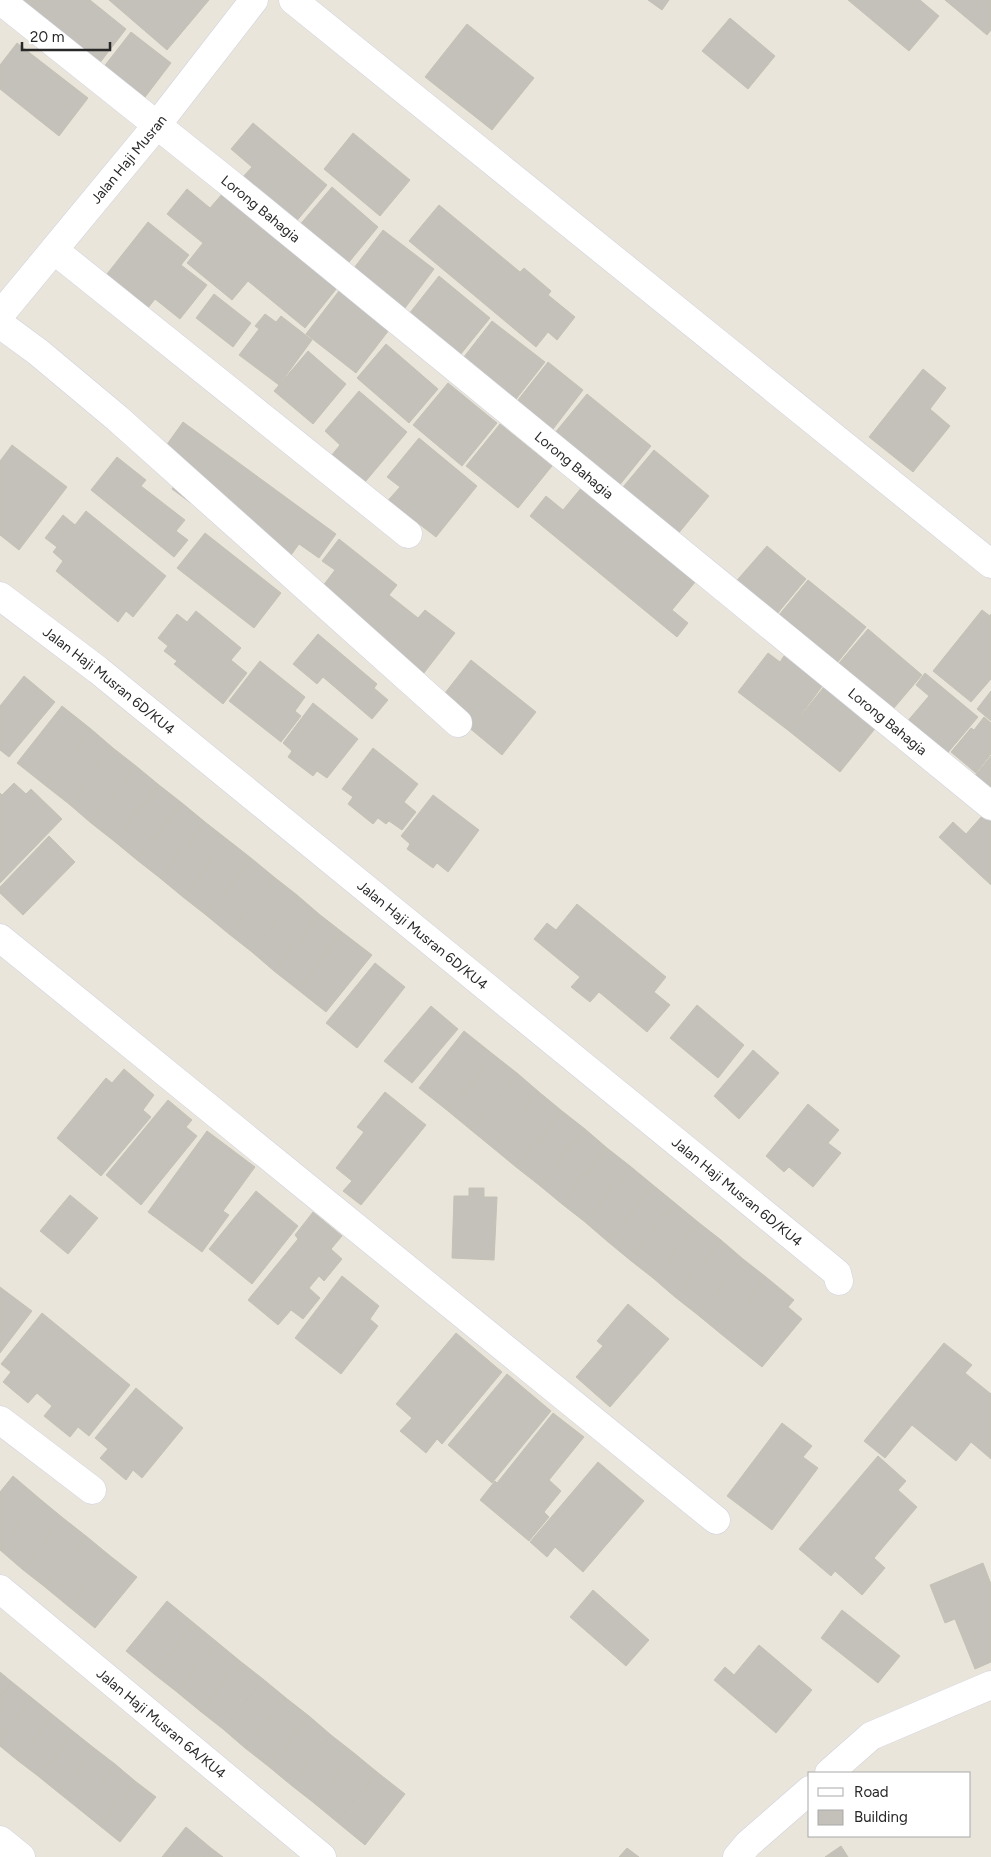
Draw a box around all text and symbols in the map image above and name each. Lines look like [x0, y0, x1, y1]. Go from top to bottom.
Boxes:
scale bar [22, 20, 110, 52]
text: 20 m [30, 28, 64, 46]
street label: Jalan Haji Musran [87, 112, 171, 207]
street label: Lorong Bahagia [218, 172, 303, 246]
street label: Lorong Bahagia [531, 428, 617, 503]
street label: Jalan Haji Musran 6D/KU4 [39, 623, 178, 738]
street label: Lorong Bahagia [844, 685, 930, 759]
street label: Jalan Haji Musran 6D/KU4 [354, 877, 491, 994]
street label: Jalan Haji Musran 6D/KU4 [668, 1134, 806, 1251]
street label: Jalan Haji Musran 6A/KU4 [93, 1665, 230, 1783]
legend [808, 1772, 971, 1837]
text: Road [854, 1783, 889, 1801]
text: Building [854, 1808, 908, 1826]

